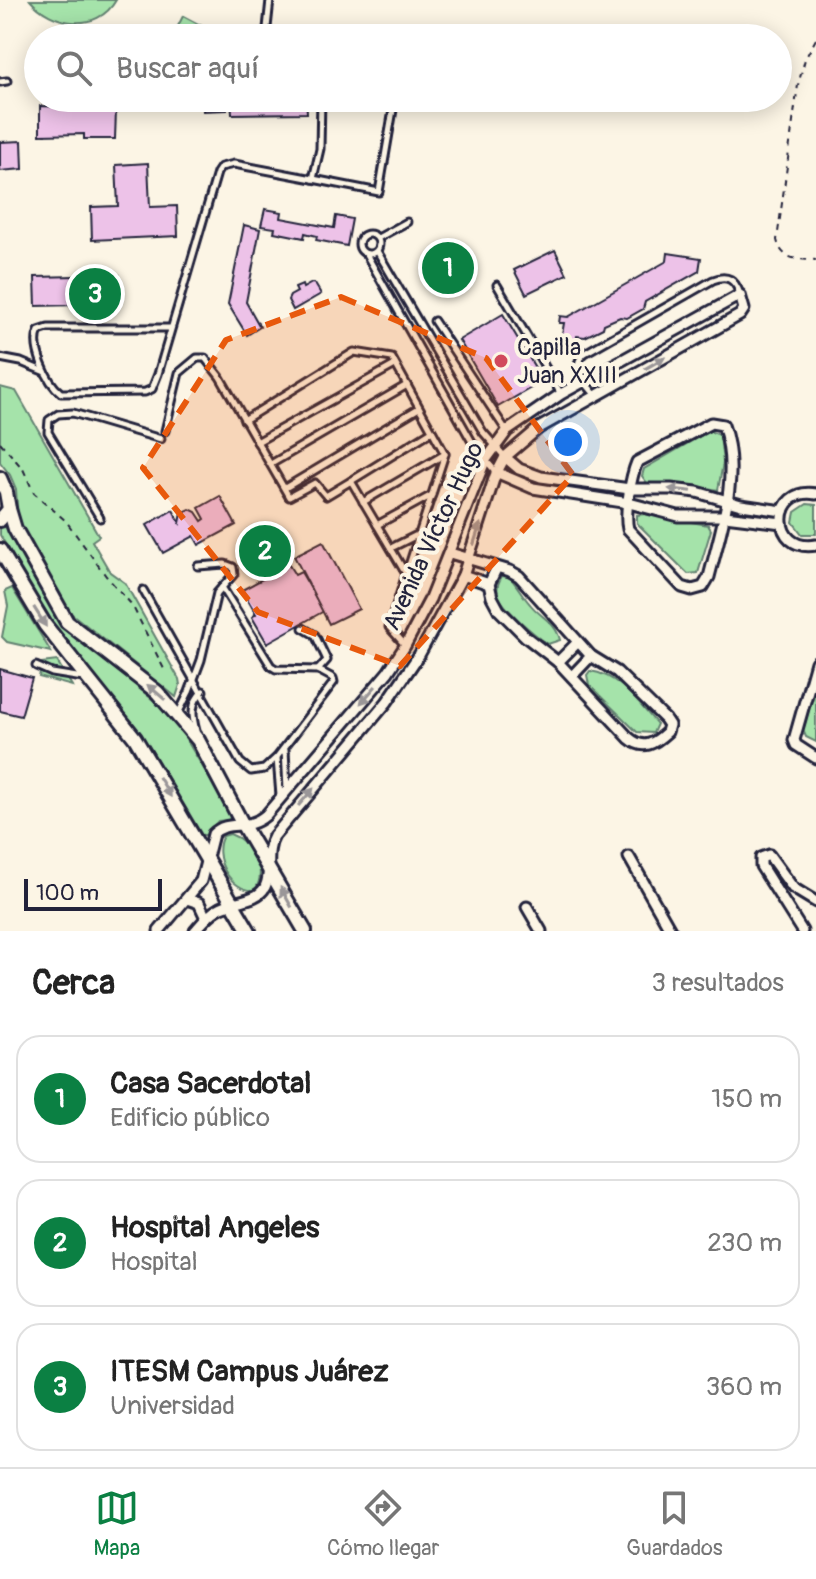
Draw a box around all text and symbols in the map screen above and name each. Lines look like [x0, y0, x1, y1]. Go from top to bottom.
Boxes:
search box [24, 24, 792, 112]
icon: search [52, 46, 96, 90]
text: Buscar aquí [116, 50, 259, 87]
pin: 1 [422, 238, 474, 298]
pin: 3 [69, 264, 121, 324]
place label: Capilla Juan XXIII [517, 333, 617, 390]
marker: Capilla Juan XXIII [492, 352, 510, 370]
one-way arrow [643, 357, 666, 370]
your location [548, 422, 588, 462]
street label: Avenida Víctor Hugo [377, 437, 490, 635]
one-way arrow [667, 483, 692, 496]
pin: 2 [239, 521, 291, 581]
one-way arrow [471, 522, 483, 546]
one-way arrow [33, 606, 47, 628]
one-way arrow [146, 684, 166, 701]
one-way arrow [359, 685, 377, 705]
one-way arrow [158, 776, 172, 798]
one-way arrow [297, 788, 314, 808]
scale bar [24, 875, 162, 911]
text: 100 m [36, 879, 99, 907]
one-way arrow [279, 885, 293, 908]
text: Cerca [32, 962, 115, 1005]
text: 3 resultados [652, 967, 784, 999]
text: Casa Sacerdotal [110, 1065, 311, 1102]
text: 1 [55, 1083, 65, 1115]
text: 150 m [711, 1083, 782, 1115]
text: Edificio público [110, 1102, 270, 1134]
text: Hospital Angeles [110, 1209, 319, 1246]
text: 2 [53, 1227, 67, 1259]
text: 230 m [707, 1227, 782, 1259]
text: Hospital [110, 1246, 198, 1278]
text: ITESM Campus Juárez [110, 1353, 389, 1390]
text: 3 [53, 1371, 67, 1403]
text: 360 m [706, 1371, 782, 1403]
text: Universidad [110, 1390, 235, 1422]
tab: Mapa [93, 1486, 140, 1562]
tab: Cómo llegar [327, 1486, 439, 1562]
tab: Guardados [626, 1486, 723, 1562]

